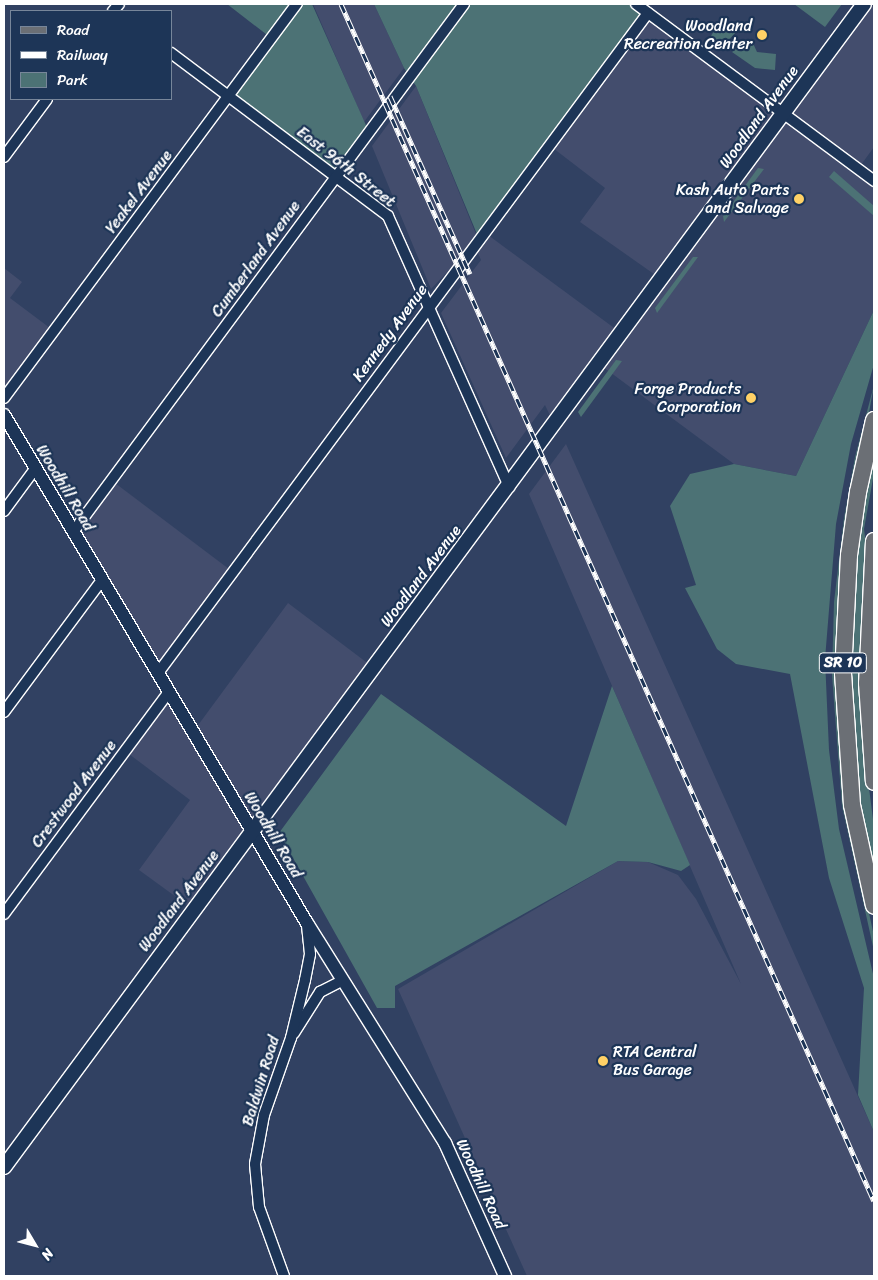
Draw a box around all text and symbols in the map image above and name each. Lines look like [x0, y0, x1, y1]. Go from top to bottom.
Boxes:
legend [10, 10, 172, 100]
place label: Woodland Recreation Center [623, 16, 752, 54]
text: Road [57, 17, 89, 43]
marker: Woodland Recreation Center [756, 29, 768, 41]
text: Railway [57, 42, 108, 68]
street label: Woodland Avenue [715, 62, 803, 172]
text: Park [57, 67, 88, 93]
street label: East 96th Street [293, 122, 399, 212]
street label: Yeakel Avenue [101, 147, 177, 237]
place label: Kash Auto Parts and Salvage [675, 180, 789, 218]
marker: Kash Auto Parts and Salvage [793, 193, 805, 205]
street label: Cumberland Avenue [207, 197, 305, 321]
street label: Kennedy Avenue [348, 281, 432, 385]
place label: Forge Products Corporation [633, 379, 741, 417]
marker: Forge Products Corporation [745, 392, 757, 404]
street label: Woodhill Road [32, 441, 98, 535]
street label: Woodland Avenue [377, 522, 465, 630]
road number: SR 10 [818, 650, 868, 676]
street label: Crestwood Avenue [27, 737, 121, 851]
street label: Woodhill Road [240, 788, 306, 882]
street label: Woodland Avenue [135, 847, 223, 955]
street label: Baldwin Road [238, 1033, 284, 1129]
place label: RTA Central Bus Garage [613, 1042, 697, 1080]
marker: RTA Central Bus Garage [597, 1055, 609, 1067]
street label: Woodhill Road [452, 1136, 510, 1232]
north arrow [10, 1220, 60, 1270]
text: N [34, 1243, 60, 1266]

